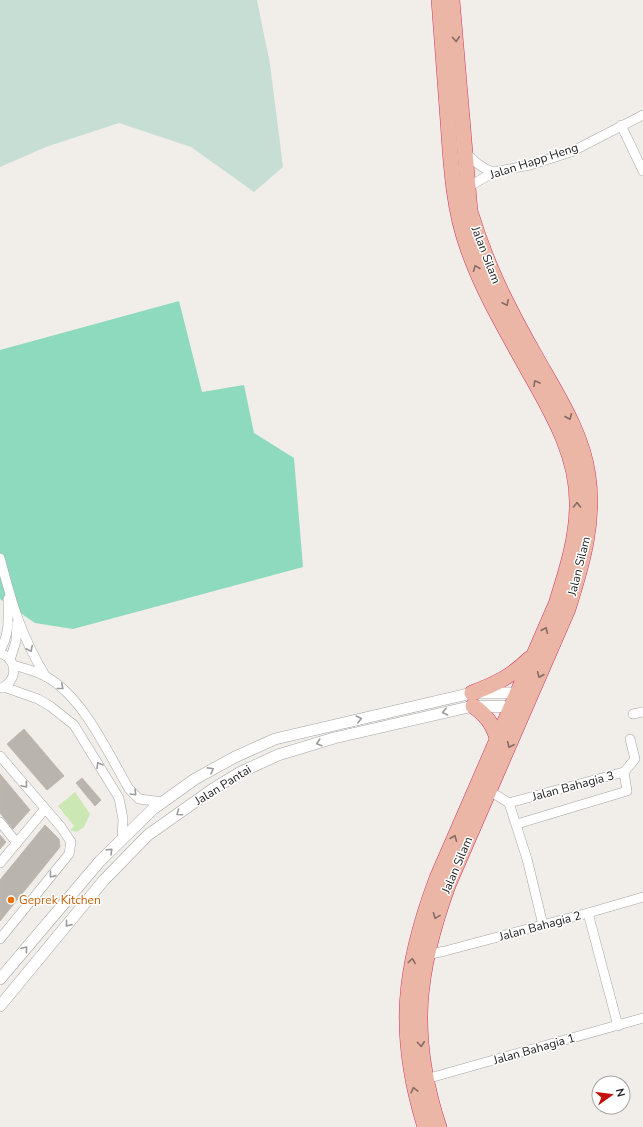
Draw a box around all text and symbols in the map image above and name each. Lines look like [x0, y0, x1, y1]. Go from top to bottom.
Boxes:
one-way arrow [451, 36, 460, 42]
street label: Jalan Happ Heng [487, 139, 580, 183]
street label: Jalan Silam [467, 223, 504, 286]
one-way arrow [472, 265, 480, 272]
one-way arrow [502, 299, 509, 307]
one-way arrow [533, 380, 540, 388]
one-way arrow [564, 414, 572, 421]
one-way arrow [573, 502, 581, 508]
street label: Jalan Silam [564, 535, 594, 598]
one-way arrow [540, 626, 548, 634]
one-way arrow [25, 645, 33, 652]
one-way arrow [537, 671, 545, 679]
one-way arrow [56, 682, 63, 689]
one-way arrow [442, 708, 449, 716]
one-way arrow [356, 716, 363, 724]
one-way arrow [316, 738, 323, 747]
one-way arrow [507, 741, 515, 749]
street label: Jalan Pantai [191, 761, 254, 809]
one-way arrow [96, 762, 103, 769]
one-way arrow [207, 767, 214, 775]
street label: Jalan Bahagia 3 [529, 767, 616, 805]
one-way arrow [21, 781, 28, 788]
one-way arrow [129, 788, 137, 796]
one-way arrow [176, 808, 183, 816]
street label: Jalan Silam [437, 834, 476, 897]
one-way arrow [449, 834, 457, 842]
one-way arrow [105, 848, 113, 856]
one-way arrow [50, 871, 57, 878]
place label: Geprek Kitchen [19, 892, 101, 908]
marker: Geprek Kitchen [6, 895, 16, 905]
street label: Jalan Bahagia 2 [496, 907, 583, 945]
one-way arrow [433, 913, 441, 920]
one-way arrow [65, 920, 72, 927]
one-way arrow [20, 947, 27, 954]
one-way arrow [407, 957, 416, 964]
street label: Jalan Bahagia 1 [490, 1030, 577, 1069]
one-way arrow [416, 1041, 425, 1047]
north arrow [591, 1075, 631, 1115]
one-way arrow [411, 1086, 419, 1093]
text: N [612, 1087, 628, 1099]

